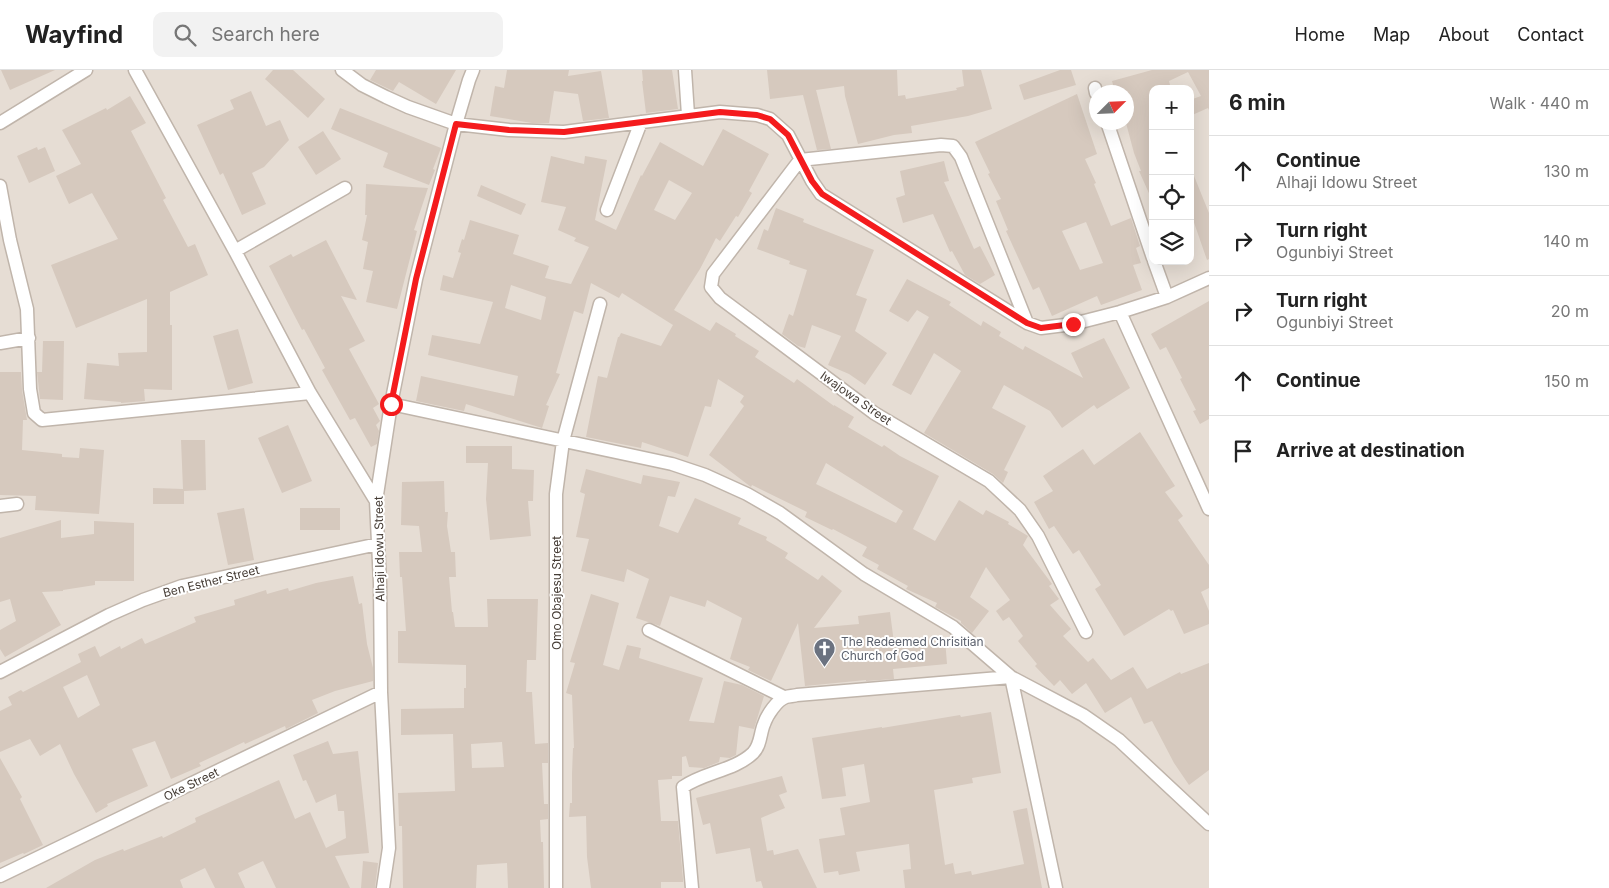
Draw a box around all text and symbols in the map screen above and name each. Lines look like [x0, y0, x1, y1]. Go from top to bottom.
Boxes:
search box [153, 12, 503, 57]
text: Wayfind [25, 20, 123, 49]
icon: search [171, 21, 199, 49]
text: Search here [211, 23, 320, 46]
text: Home [1295, 24, 1345, 45]
text: Map [1373, 24, 1410, 45]
text: About [1438, 24, 1489, 45]
text: Contact [1517, 24, 1584, 45]
north arrow [1089, 85, 1134, 130]
map controls [1149, 85, 1194, 265]
button: + [1149, 85, 1194, 130]
text: 6 min [1229, 90, 1286, 115]
text: Walk · 440 m [1490, 93, 1589, 113]
button: − [1149, 130, 1194, 175]
text: Continue [1276, 149, 1361, 172]
icon: ahead [1229, 157, 1257, 185]
text: 130 m [1544, 161, 1589, 181]
text: Alhaji Idowu Street [1276, 172, 1417, 192]
button: locate [1149, 175, 1194, 220]
text: Turn right [1276, 219, 1367, 242]
button: layers [1149, 220, 1194, 265]
icon: right [1229, 227, 1257, 255]
text: 140 m [1544, 231, 1589, 251]
text: Ogunbiyi Street [1276, 242, 1393, 262]
text: Turn right [1276, 289, 1367, 312]
icon: right [1229, 297, 1257, 325]
text: 20 m [1551, 301, 1589, 321]
text: Ogunbiyi Street [1276, 312, 1393, 332]
route end [1062, 313, 1085, 336]
icon: ahead [1229, 367, 1257, 395]
street label: Iwajowa Street [818, 368, 895, 428]
text: Continue [1276, 369, 1361, 392]
text: 150 m [1544, 371, 1589, 391]
route start [380, 393, 403, 416]
icon: arrive [1229, 437, 1257, 465]
text: Arrive at destination [1276, 439, 1465, 462]
street label: Alhaji Idowu Street [371, 496, 387, 602]
street label: Omo Obajesu Street [549, 536, 564, 650]
street label: Ben Esther Street [161, 562, 261, 600]
place label: The Redeemed Chrisitian Church of God [841, 634, 984, 663]
church icon: The Redeemed Chrisitian Church of God [813, 636, 837, 667]
street label: Oke Street [161, 764, 221, 804]

